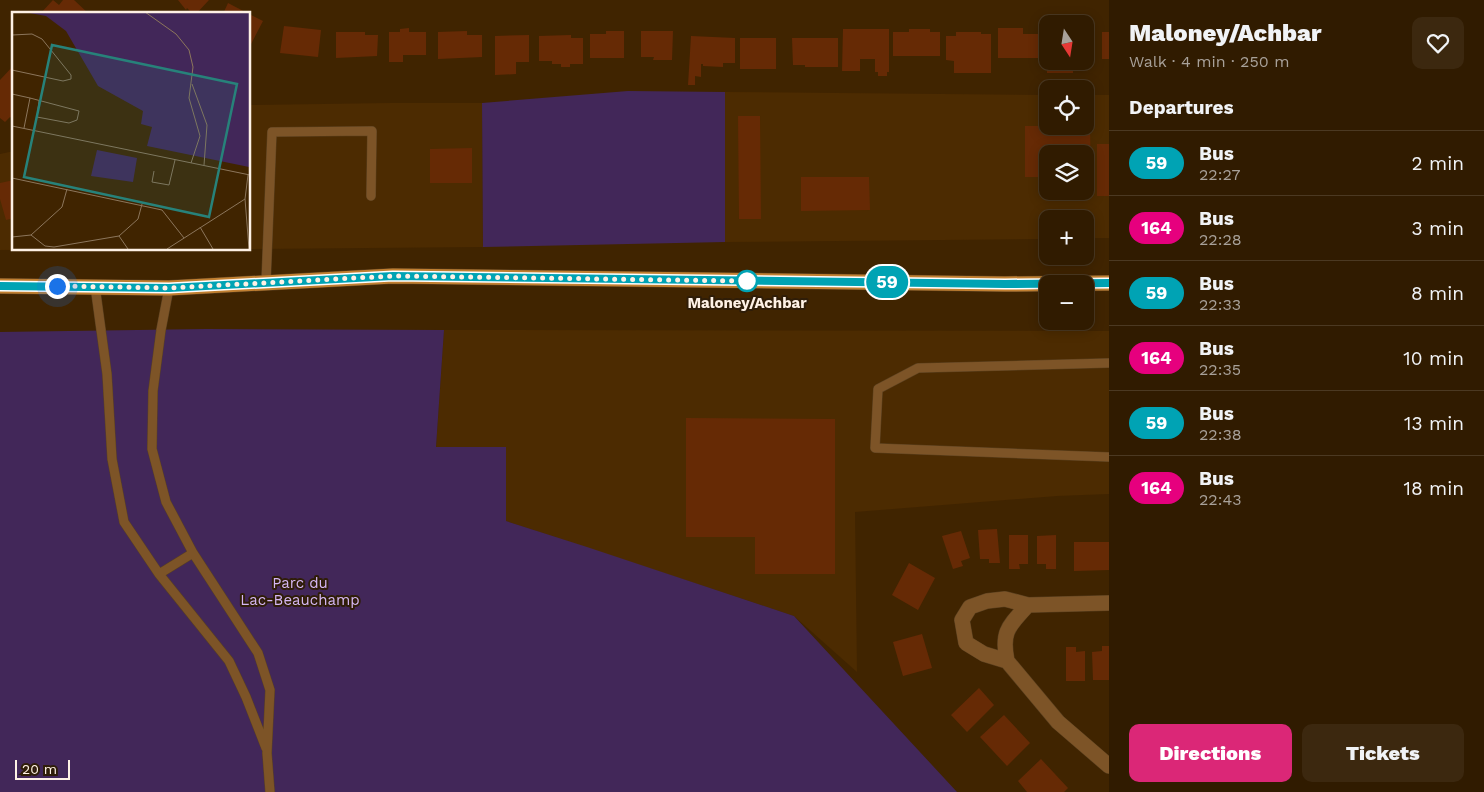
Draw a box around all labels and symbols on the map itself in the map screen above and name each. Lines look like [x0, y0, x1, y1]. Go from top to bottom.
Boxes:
inset map [12, 12, 250, 250]
north arrow [1039, 15, 1094, 70]
line badge: 59 [864, 266, 910, 298]
marker: Maloney/Achbar [736, 270, 758, 292]
your location [45, 274, 70, 299]
place label: Maloney/Achbar [687, 294, 807, 312]
park label: Parc du Lac-Beauchamp [240, 574, 360, 609]
scale bar [15, 757, 70, 780]

